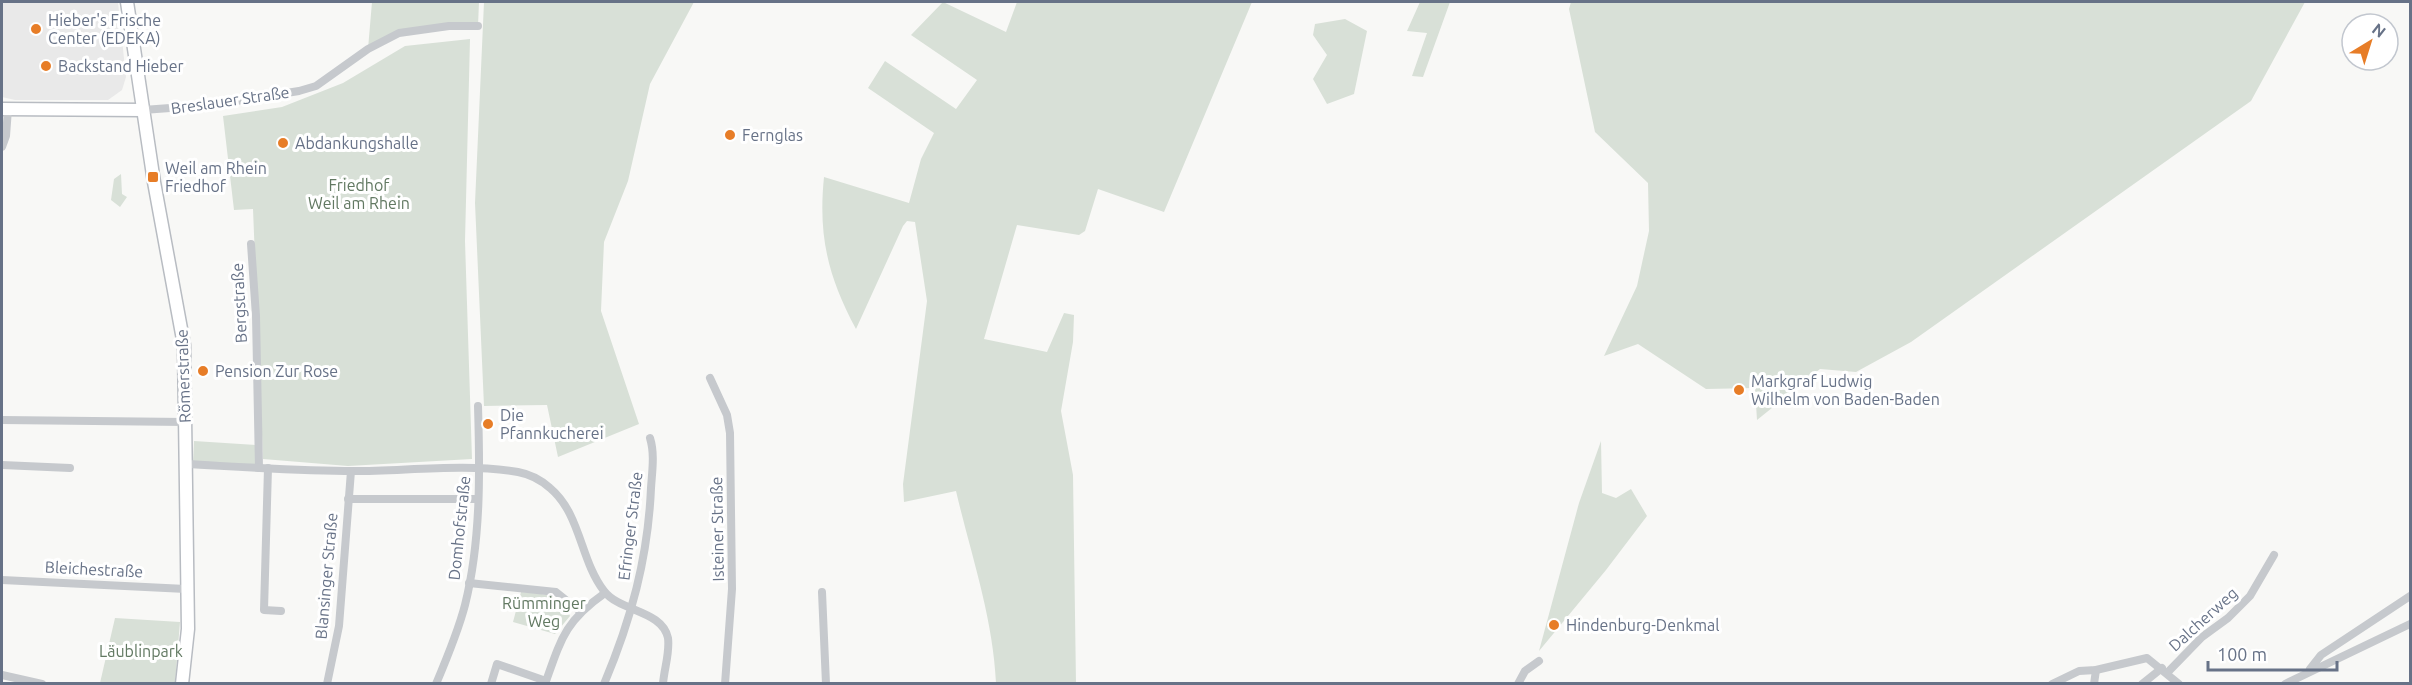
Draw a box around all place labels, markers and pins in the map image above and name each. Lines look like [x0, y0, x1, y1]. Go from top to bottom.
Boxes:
place label: Hieber's Frische Center (EDEKA) [48, 11, 161, 48]
marker: Hieber's Frische Center (EDEKA) [29, 22, 43, 36]
place label: Backstand Hieber [58, 57, 184, 75]
marker: Backstand Hieber [39, 59, 53, 73]
place label: Fernglas [742, 126, 803, 144]
marker: Fernglas [723, 128, 737, 142]
place label: Abdankungshalle [295, 134, 419, 152]
marker: Abdankungshalle [276, 136, 290, 150]
place label: Weil am Rhein Friedhof [165, 159, 267, 195]
marker: Weil am Rhein Friedhof [146, 170, 160, 184]
place label: Pension Zur Rose [215, 362, 338, 380]
marker: Pension Zur Rose [196, 364, 210, 378]
place label: Markgraf Ludwig Wilhelm von Baden-Baden [1751, 372, 1940, 408]
marker: Markgraf Ludwig Wilhelm von Baden-Baden [1732, 383, 1746, 397]
place label: Die Pfannkucherei [500, 406, 604, 442]
marker: Die Pfannkucherei [481, 417, 495, 431]
place label: Hindenburg-Denkmal [1566, 616, 1719, 634]
marker: Hindenburg-Denkmal [1547, 618, 1561, 632]

